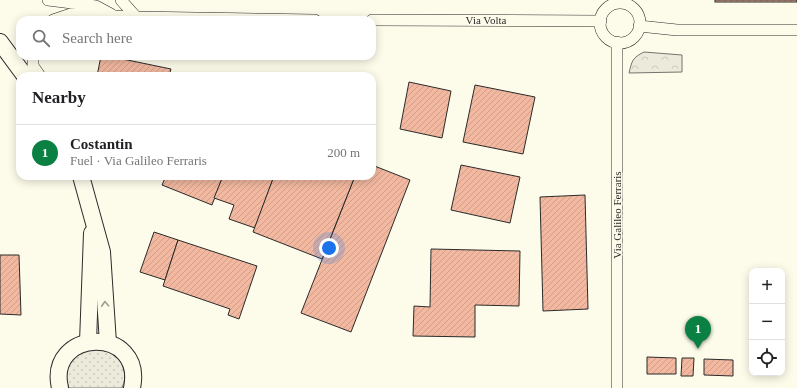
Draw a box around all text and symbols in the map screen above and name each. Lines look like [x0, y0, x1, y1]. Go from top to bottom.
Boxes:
street label: Via Volta [466, 14, 507, 26]
search box [16, 16, 376, 60]
icon: search [30, 27, 52, 49]
text: Search here [62, 30, 132, 46]
text: Nearby [32, 88, 86, 107]
text: Costantin [70, 136, 133, 152]
text: 1 [42, 145, 48, 160]
text: 200 m [327, 145, 360, 160]
text: Fuel · Via Galileo Ferraris [70, 153, 207, 168]
street label: Via Galileo Ferraris [611, 171, 623, 259]
your location [319, 238, 339, 258]
map controls [749, 268, 785, 376]
button: + [749, 268, 785, 304]
one-way arrow [101, 301, 109, 307]
button: − [749, 304, 785, 340]
pin: 1 [685, 316, 711, 349]
button: locate [749, 340, 785, 376]

